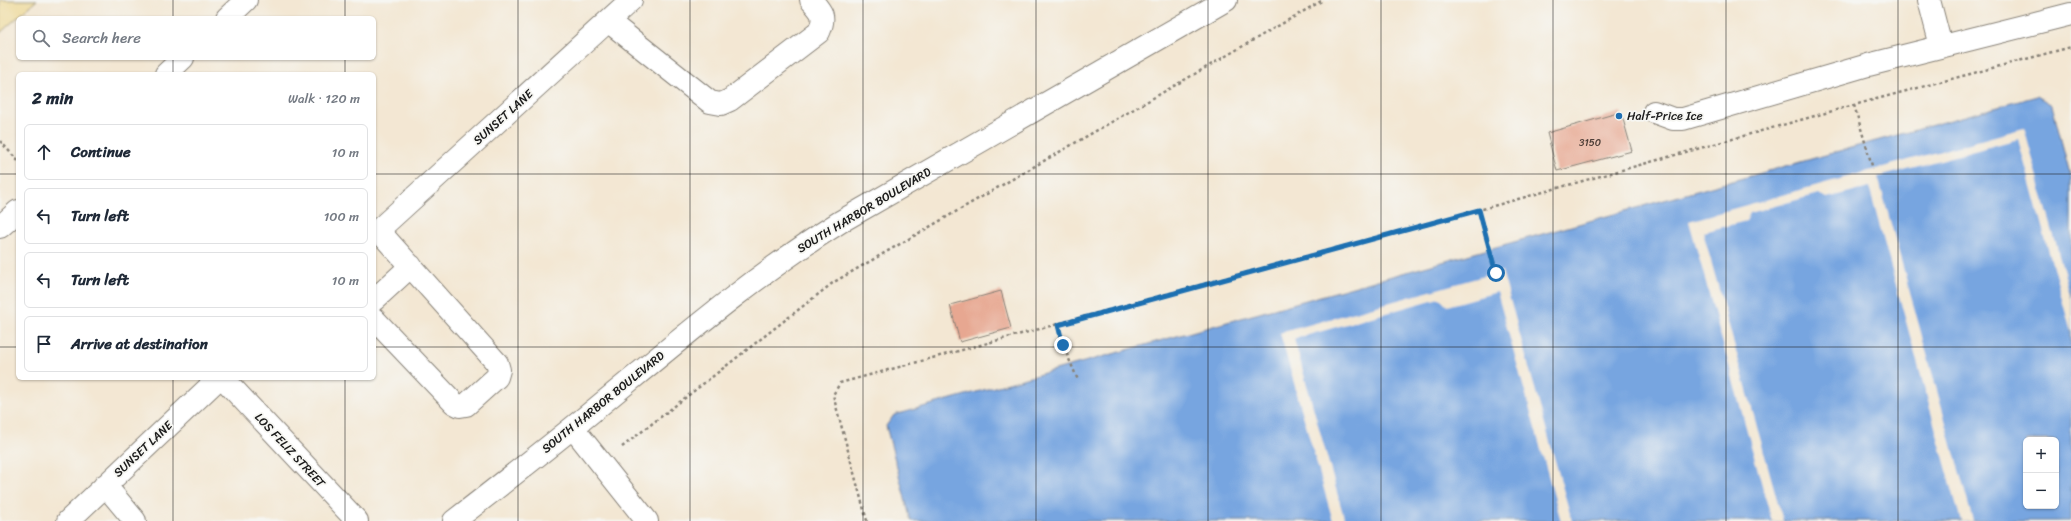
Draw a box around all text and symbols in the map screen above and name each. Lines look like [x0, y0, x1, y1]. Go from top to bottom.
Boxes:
search box [16, 16, 376, 60]
text: Search here [62, 25, 141, 51]
icon: search [30, 27, 52, 49]
text: 2 min [32, 83, 73, 113]
street label: SUNSET LANE [468, 83, 539, 150]
text: Walk · 120 m [288, 87, 360, 110]
place label: Half-Price Ice [1627, 105, 1703, 127]
marker: Half-Price Ice [1614, 111, 1624, 121]
house number: 3150 [1579, 134, 1601, 152]
text: Continue [71, 139, 131, 165]
icon: ahead [33, 141, 55, 163]
text: 10 m [332, 141, 359, 164]
street label: SOUTH HARBOR BOULEVARD [793, 161, 935, 259]
text: Turn left [71, 203, 129, 229]
icon: left [33, 205, 55, 227]
text: 100 m [324, 205, 359, 228]
route start [1487, 264, 1505, 282]
text: Turn left [71, 267, 129, 293]
icon: left [33, 269, 55, 291]
text: 10 m [332, 269, 359, 292]
text: Arrive at destination [71, 331, 208, 357]
icon: arrive [33, 333, 55, 355]
route end [1054, 336, 1072, 354]
street label: SOUTH HARBOR BOULEVARD [536, 345, 670, 459]
street label: LOS FELIZ STREET [249, 407, 332, 493]
street label: SUNSET LANE [108, 414, 179, 483]
map controls [2023, 437, 2059, 509]
button: + [2023, 437, 2059, 473]
button: − [2023, 473, 2059, 509]

